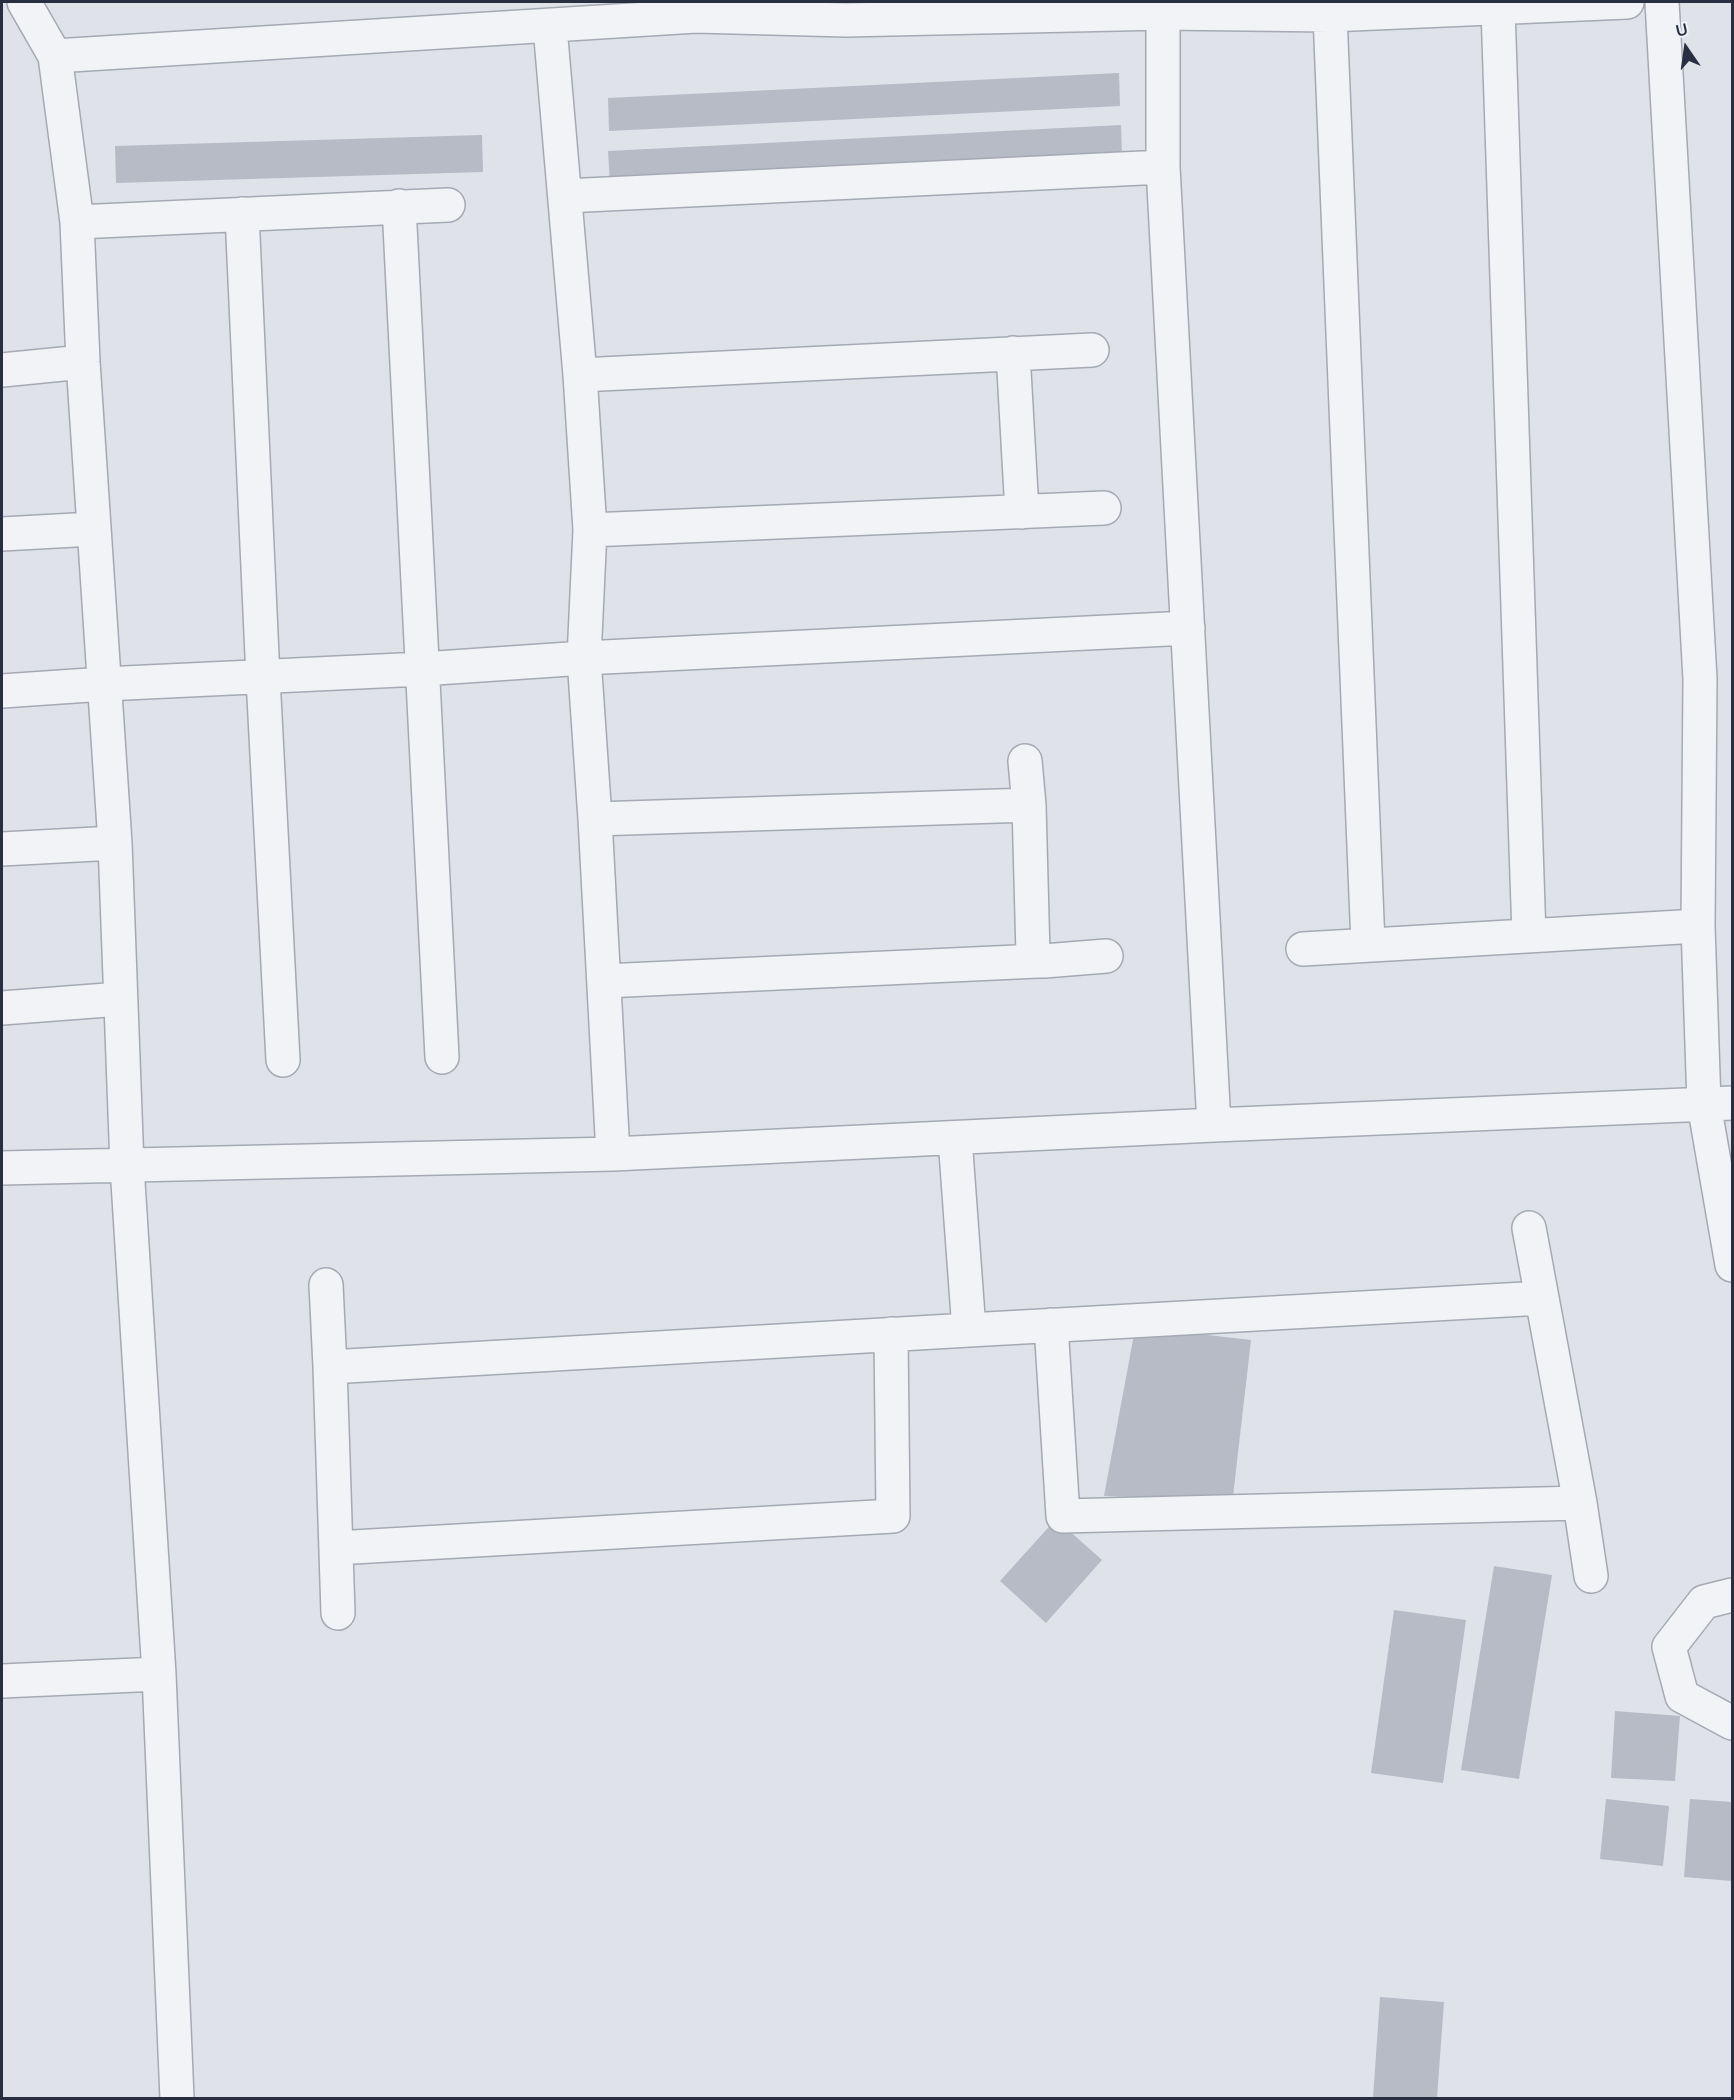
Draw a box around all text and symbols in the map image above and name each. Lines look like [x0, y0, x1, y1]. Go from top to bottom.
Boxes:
north arrow [1656, 18, 1716, 78]
text: U [1674, 18, 1690, 43]

